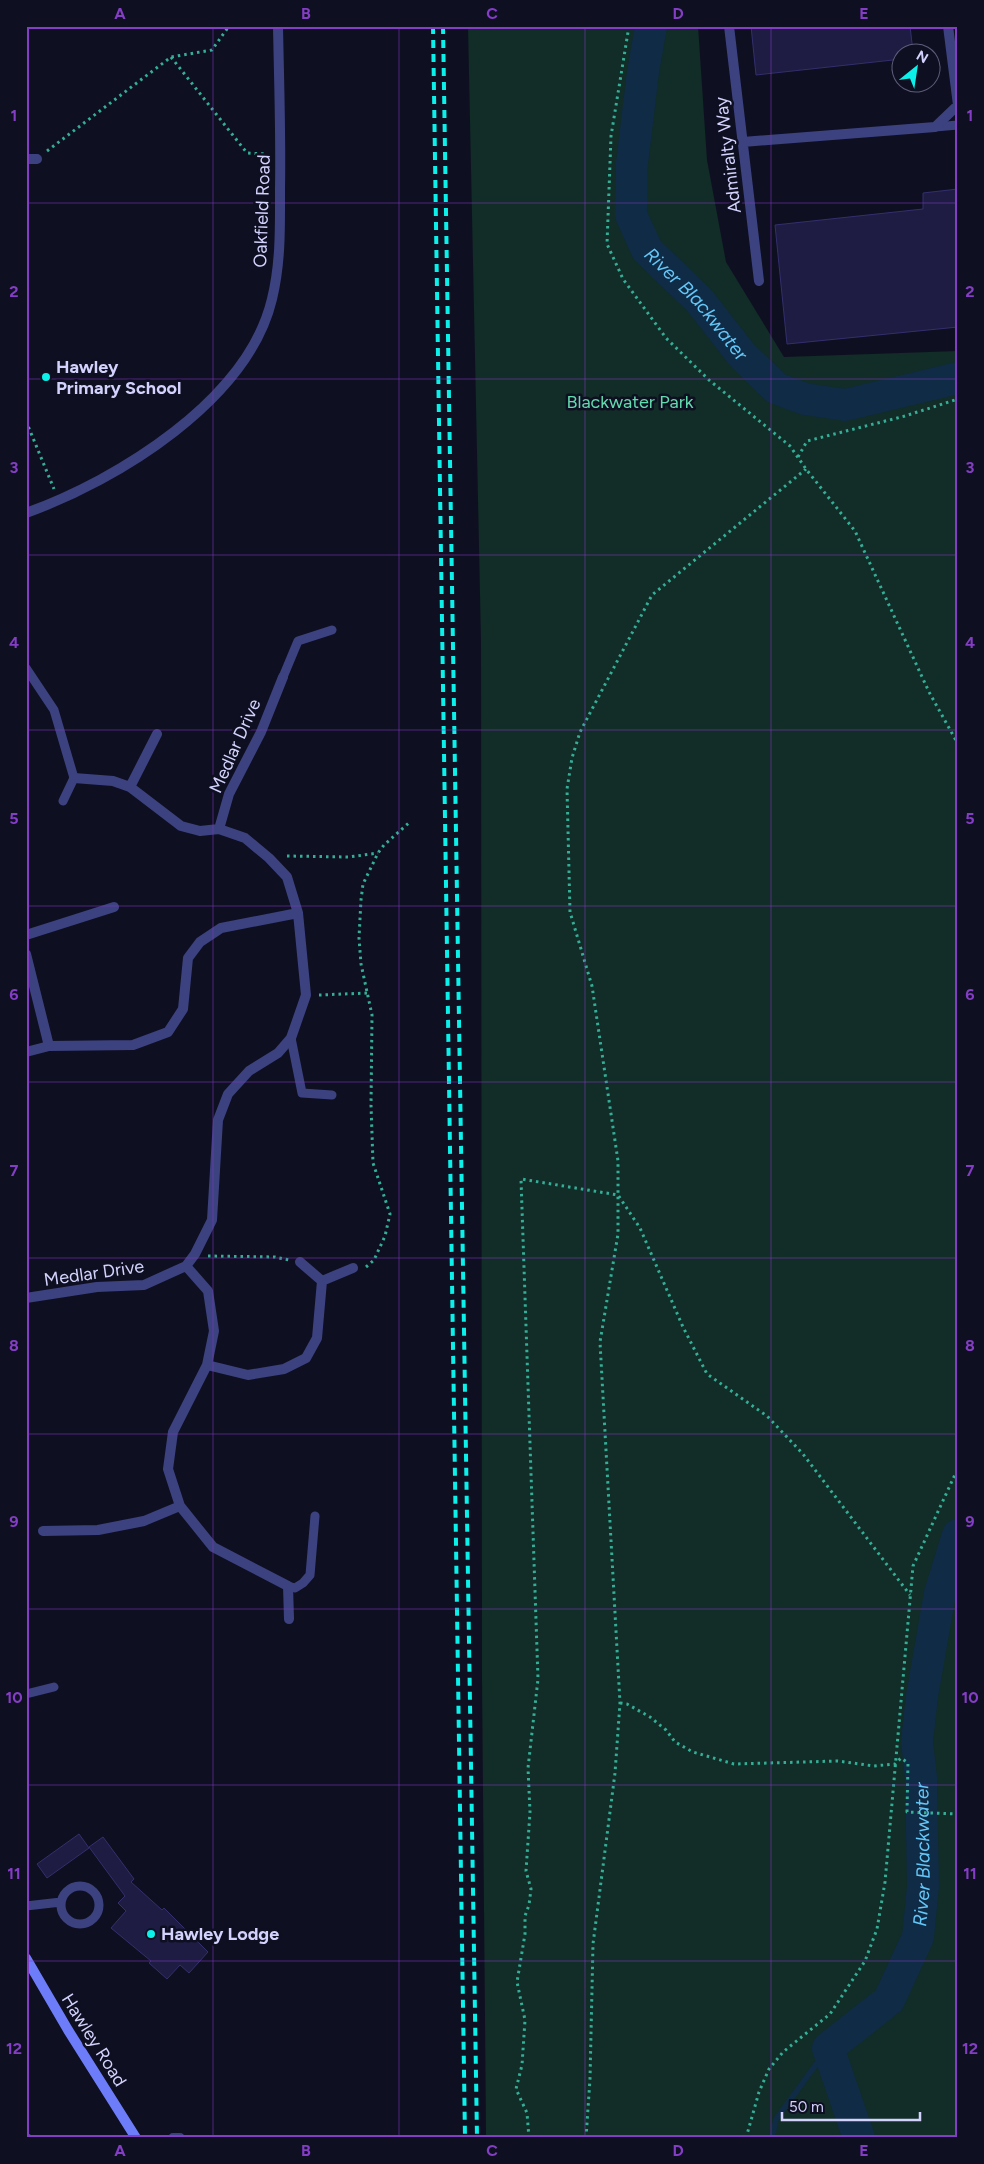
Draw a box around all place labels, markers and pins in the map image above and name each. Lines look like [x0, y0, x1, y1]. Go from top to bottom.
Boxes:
place label: Hawley Primary School [56, 356, 181, 399]
marker: Hawley Primary School [40, 371, 52, 383]
place label: Hawley Lodge [161, 1923, 279, 1945]
marker: Hawley Lodge [145, 1928, 157, 1940]

